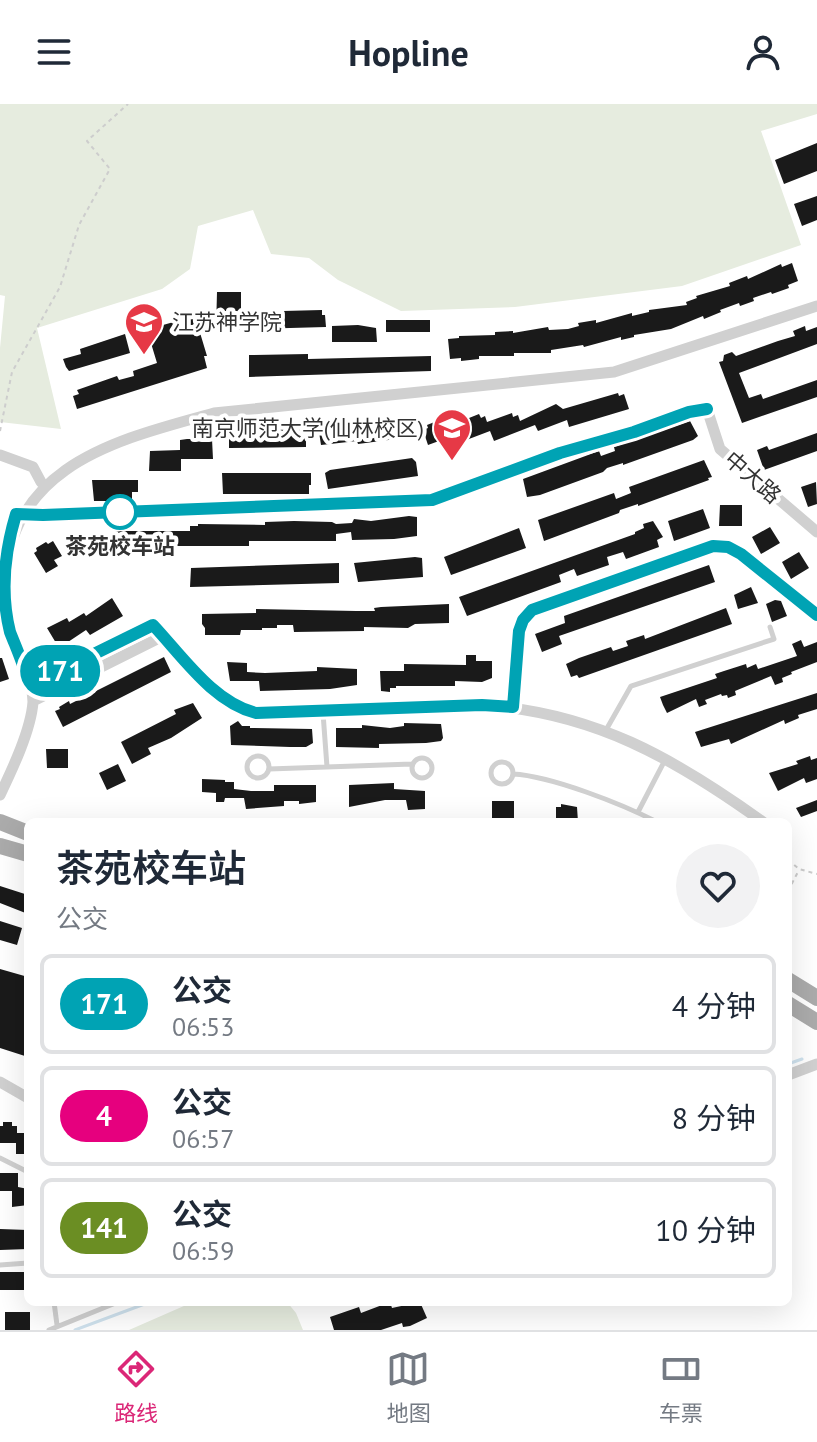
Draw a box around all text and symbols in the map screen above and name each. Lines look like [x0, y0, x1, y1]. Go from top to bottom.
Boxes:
text: Hopline [348, 29, 469, 76]
icon: menu [32, 30, 76, 74]
icon: person [741, 30, 785, 74]
school or university icon: 江苏神学院 [123, 301, 165, 356]
place label: 江苏神学院 [172, 308, 282, 336]
school or university icon: 南京师范大学(仙林校区) [431, 407, 473, 462]
place label: 南京师范大学(仙林校区) [192, 414, 424, 442]
street label: 中大路 [719, 445, 787, 509]
marker: 茶苑校车站 [103, 495, 137, 529]
place label: 茶苑校车站 [65, 532, 175, 560]
line badge: 171 [14, 645, 106, 697]
text: 171 [36, 652, 84, 689]
text: 茶苑校车站 [56, 843, 246, 892]
button: heart [676, 844, 760, 928]
text: 公交 [56, 902, 108, 935]
text: 公交 [172, 970, 232, 1009]
text: 171 [80, 985, 128, 1022]
text: 4 分钟 [672, 986, 756, 1025]
text: 06:53 [172, 1010, 234, 1043]
text: 公交 [172, 1082, 232, 1121]
text: 4 [96, 1097, 112, 1134]
text: 8 分钟 [672, 1098, 756, 1137]
text: 06:57 [172, 1122, 234, 1155]
text: 公交 [172, 1194, 232, 1233]
text: 141 [80, 1209, 128, 1246]
text: 10 分钟 [655, 1210, 756, 1249]
text: 06:59 [172, 1234, 234, 1267]
tab: 路线 [114, 1347, 158, 1427]
tab: 地图 [386, 1347, 431, 1427]
tab: 车票 [659, 1347, 703, 1427]

